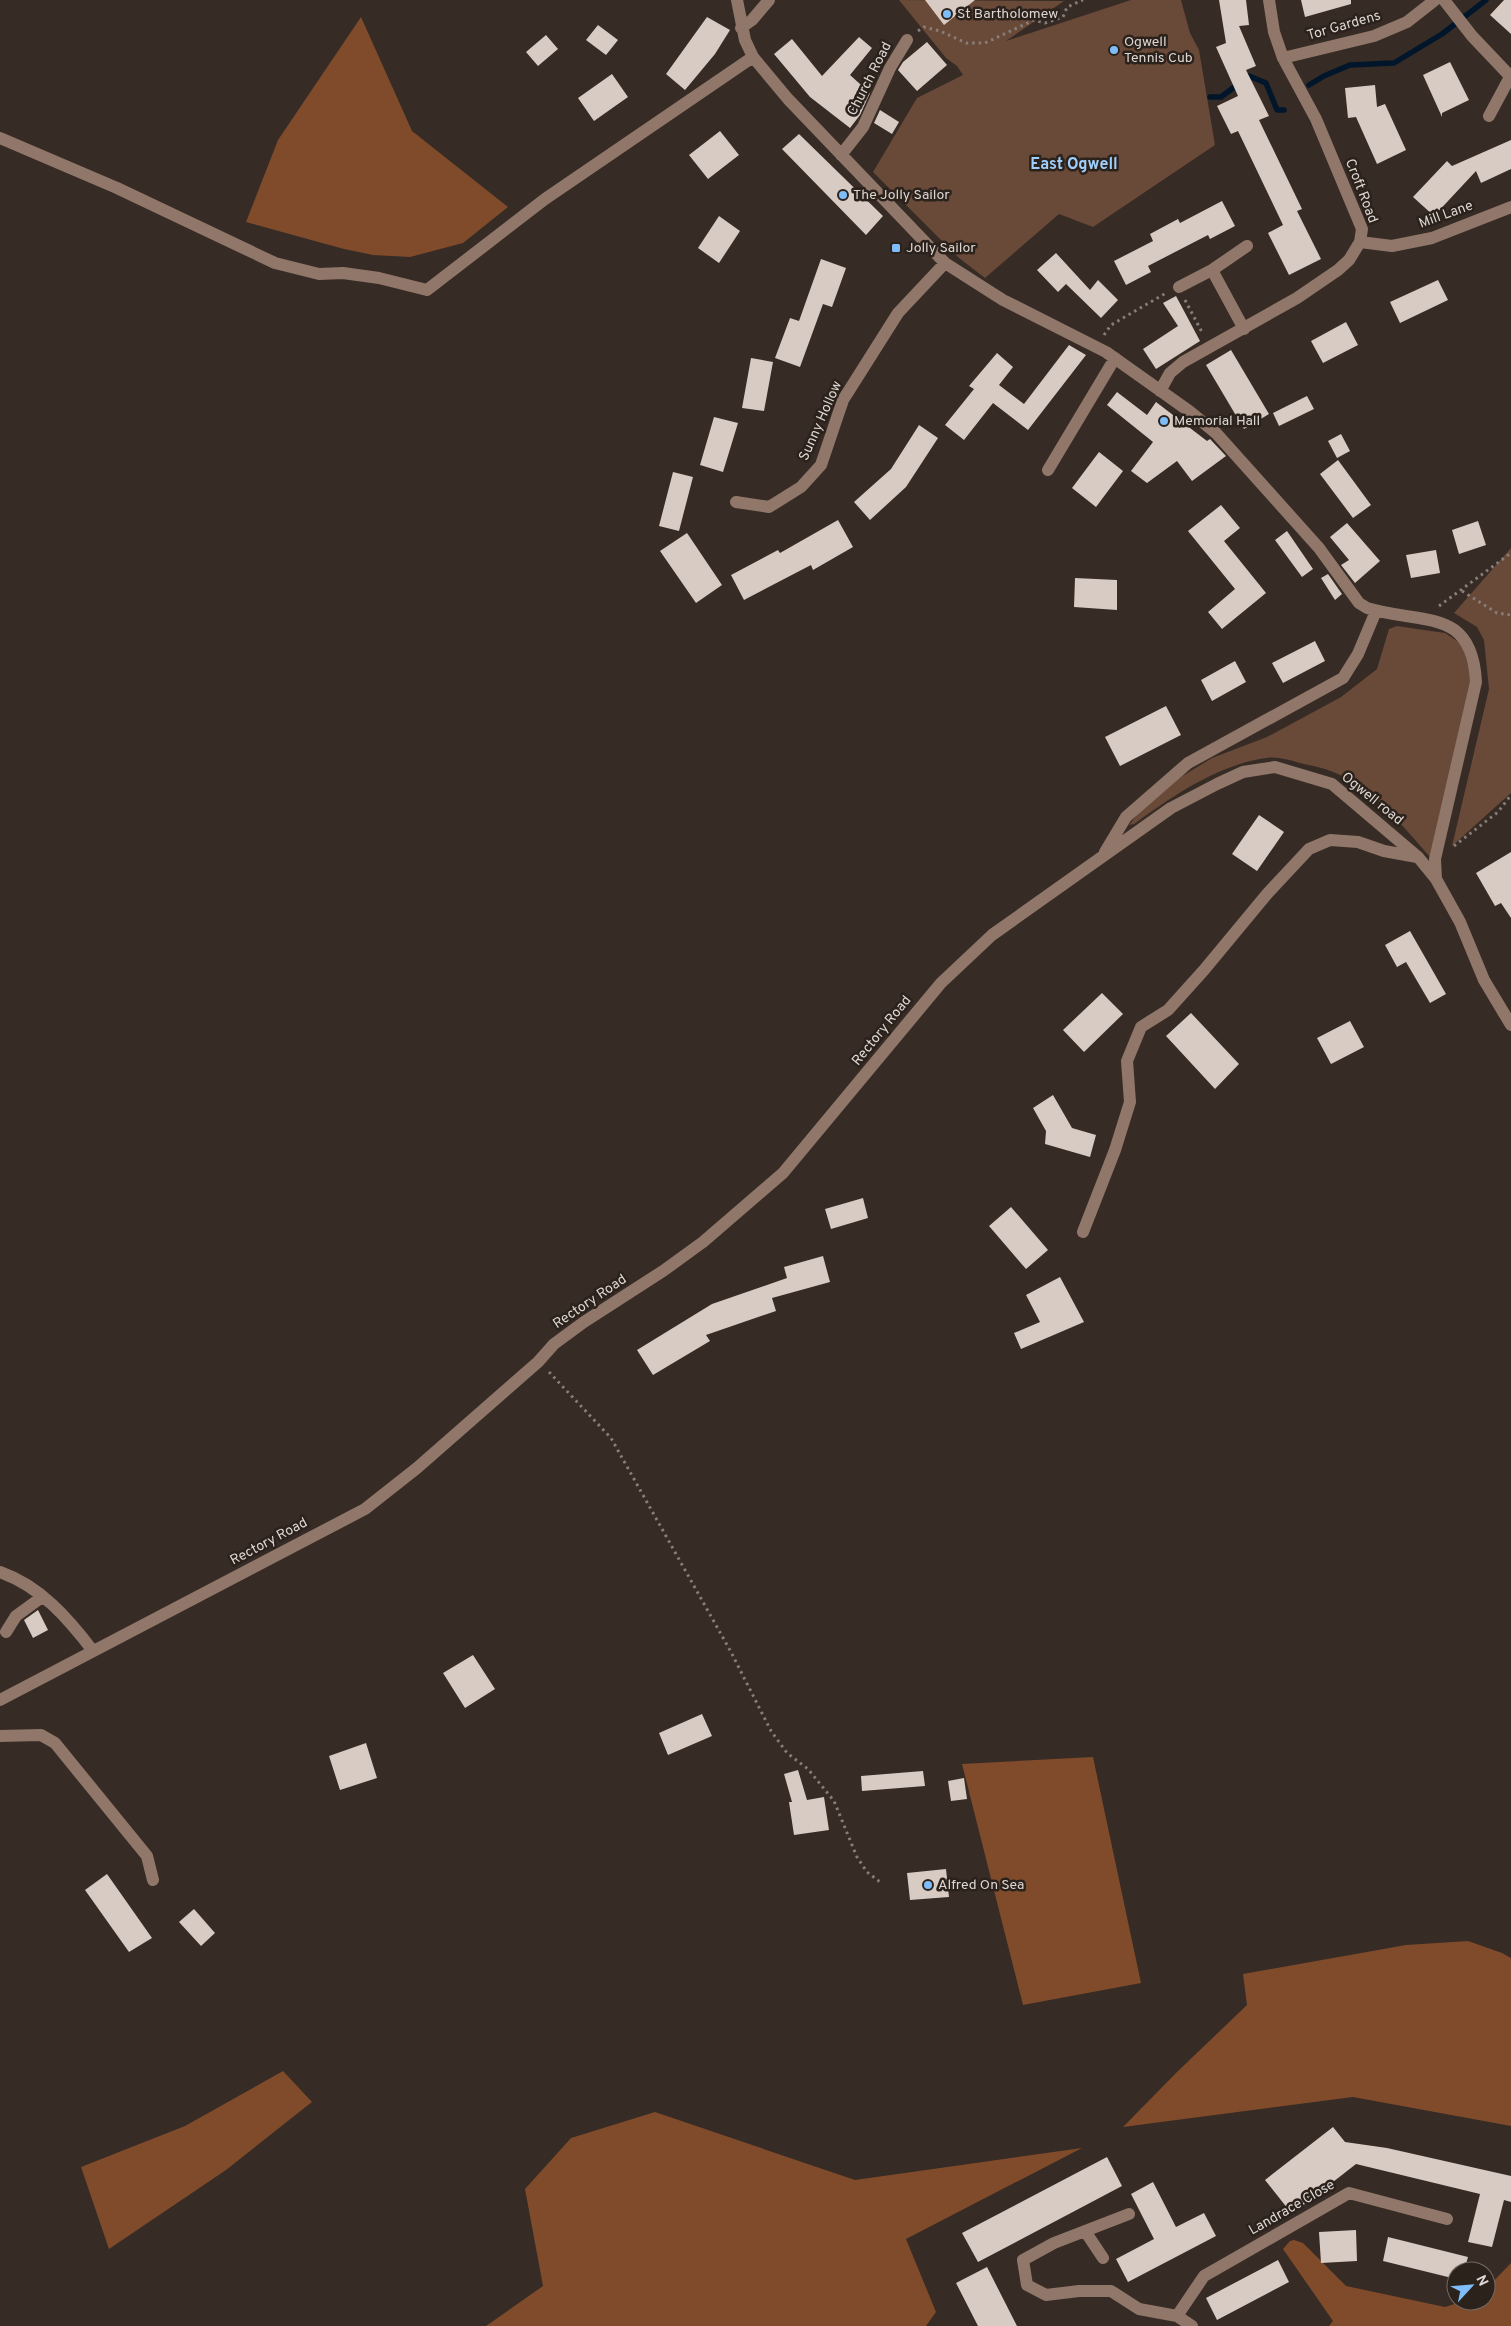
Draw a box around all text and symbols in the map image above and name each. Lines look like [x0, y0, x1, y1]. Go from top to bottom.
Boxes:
place label: St Bartholomew [957, 6, 1058, 23]
street label: Tor Gardens [1305, 7, 1383, 45]
marker: St Bartholomew [941, 8, 953, 20]
place label: Ogwell Tennis Cub [1124, 34, 1193, 67]
street label: Church Road [844, 39, 896, 119]
marker: Ogwell Tennis Cub [1108, 44, 1120, 56]
district label: East Ogwell [1030, 155, 1118, 175]
street label: Croft Road [1341, 156, 1381, 226]
place label: The Jolly Sailor [853, 187, 950, 204]
marker: The Jolly Sailor [837, 189, 849, 201]
street label: Mill Lane [1417, 197, 1475, 233]
place label: Jolly Sailor [906, 240, 976, 257]
marker: Jolly Sailor [890, 242, 902, 254]
street label: Sunny Hollow [796, 378, 846, 464]
place label: Memorial Hall [1174, 413, 1260, 430]
marker: Memorial Hall [1158, 415, 1170, 427]
street label: Ogwell road [1338, 769, 1406, 829]
street label: Rectory Road [849, 993, 915, 1069]
street label: Rectory Road [550, 1271, 630, 1333]
street label: Rectory Road [227, 1514, 311, 1570]
place label: Alfred On Sea [938, 1877, 1024, 1894]
marker: Alfred On Sea [922, 1879, 934, 1891]
street label: Landrace Close [1246, 2177, 1338, 2239]
north arrow [1446, 2261, 1496, 2311]
text: N [1471, 2273, 1491, 2289]

